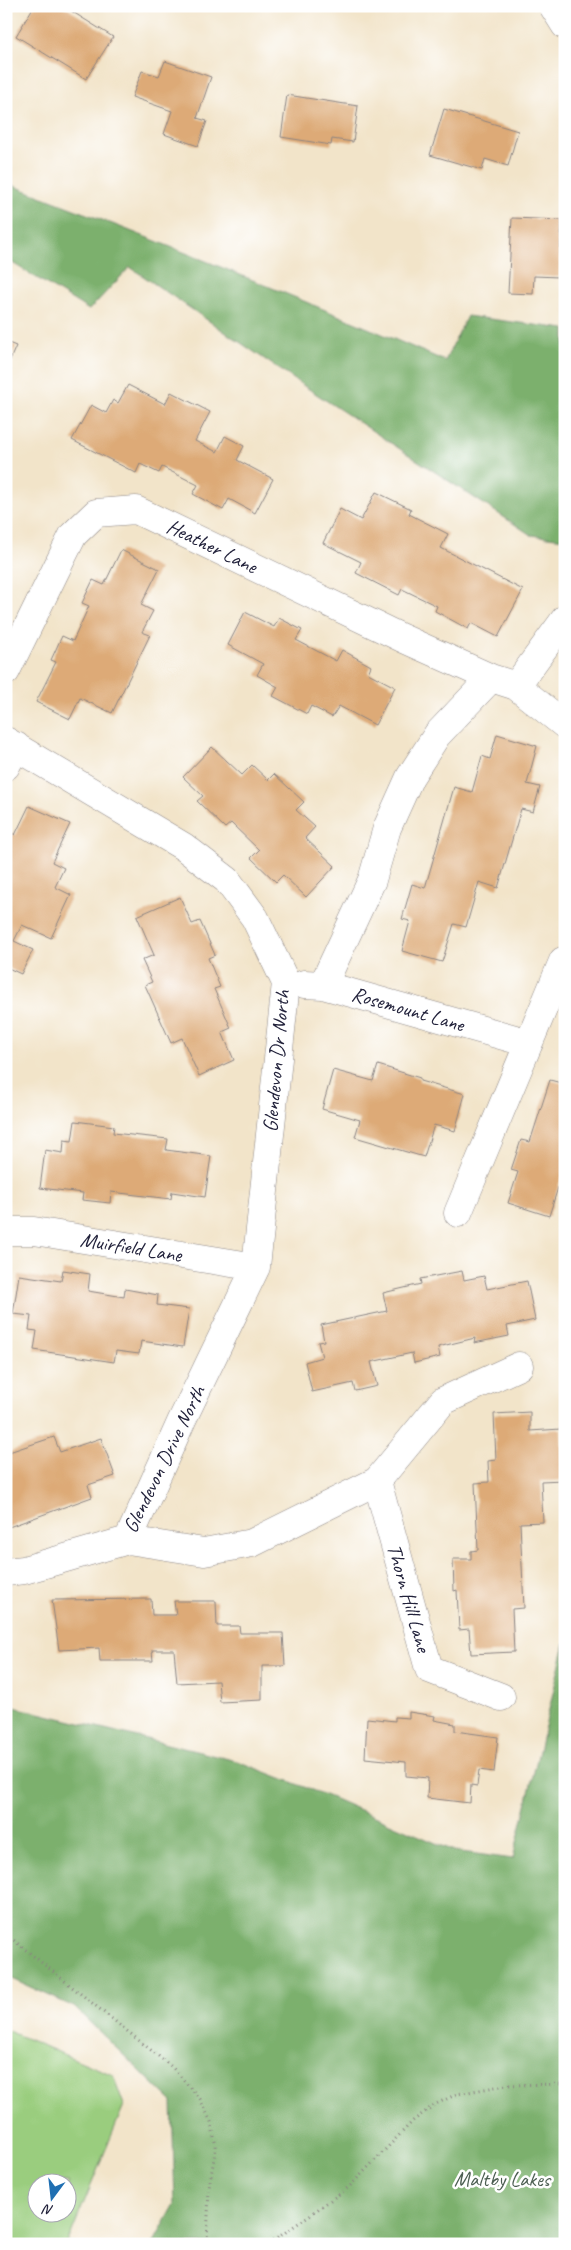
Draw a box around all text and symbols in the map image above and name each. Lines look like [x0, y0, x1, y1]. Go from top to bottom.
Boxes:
street label: Heather Lane [163, 513, 263, 580]
street label: Rosemount Lane [349, 981, 468, 1038]
street label: Glendevon Dr North [257, 988, 295, 1133]
street label: Muirfield Lane [79, 1226, 185, 1268]
street label: Glendevon Drive North [117, 1380, 211, 1537]
street label: Thorn Hill Lane [381, 1541, 437, 1657]
park label: Maltby Lakes [454, 2166, 552, 2192]
north arrow [28, 2172, 78, 2222]
text: N [40, 2200, 55, 2219]

